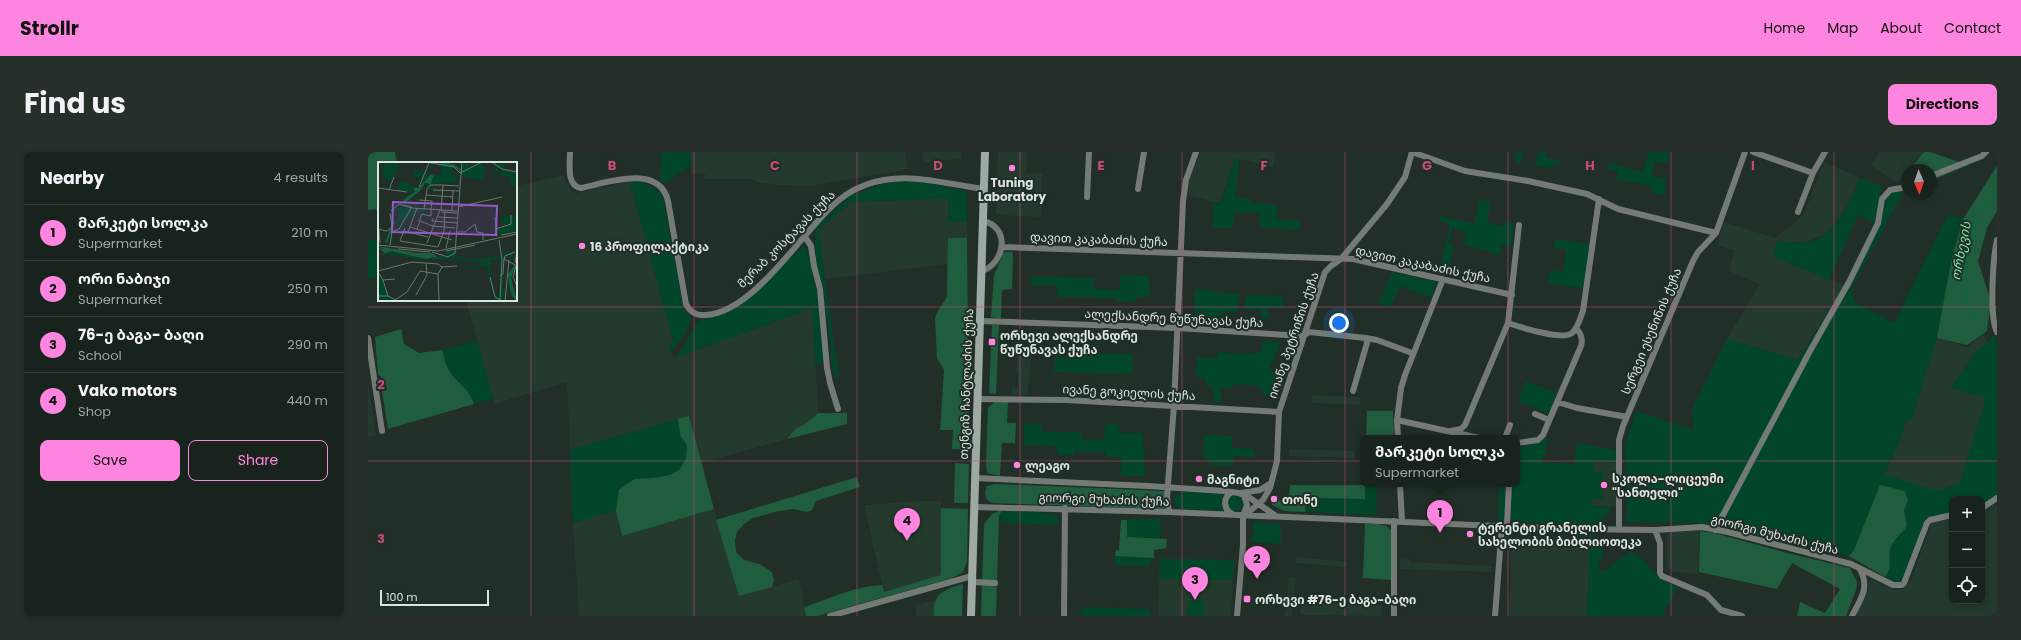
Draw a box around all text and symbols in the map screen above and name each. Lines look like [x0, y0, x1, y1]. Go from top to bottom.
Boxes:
text: Strollr [20, 15, 79, 42]
text: Home [1763, 18, 1805, 38]
text: Map [1827, 18, 1858, 38]
text: About [1880, 18, 1922, 38]
text: Contact [1944, 18, 2001, 38]
text: Find us [24, 84, 126, 123]
button: Directions [1888, 84, 1997, 125]
text: B [608, 156, 617, 175]
text: C [770, 156, 780, 175]
text: D [933, 156, 943, 175]
text: E [1097, 156, 1105, 175]
text: F [1260, 156, 1268, 175]
text: G [1422, 156, 1432, 175]
text: H [1585, 156, 1595, 175]
text: I [1751, 156, 1755, 175]
inset map [378, 162, 517, 301]
marker: Tuning Laboratory [1007, 163, 1017, 173]
north arrow [1901, 164, 1937, 200]
text: Nearby [40, 166, 104, 190]
text: 4 results [274, 168, 328, 187]
place label: Tuning Laboratory [978, 174, 1047, 205]
street label: მერაბ კოსტავას ქუჩა [733, 186, 839, 292]
text: მარკეტი სოლკა [78, 212, 208, 233]
water label: ორხევის [1946, 219, 1976, 282]
text: 1 [51, 223, 55, 242]
text: 210 m [291, 223, 328, 242]
street label: დავით კაკაბაძის ქუჩა [1030, 228, 1168, 250]
text: Supermarket [78, 234, 162, 253]
place label: 16 პროფილაქტიკა [590, 238, 709, 255]
marker: 16 პროფილაქტიკა [577, 241, 587, 251]
street label: დავით კაკაბაძის ქუჩა [1354, 241, 1492, 287]
street label: სერგეი ესენინის ქუჩა [1617, 265, 1685, 397]
text: ორი ნაბიჯი [78, 268, 170, 289]
street label: იოანე პეტრიწის ქუჩა [1263, 270, 1323, 400]
text: 2 [49, 279, 57, 298]
text: 250 m [287, 279, 328, 298]
text: Supermarket [78, 290, 162, 309]
street label: ალექსანდრე წუწუნავას ქუჩა [1084, 305, 1264, 331]
street label: თენგიზ ჩანტლაძის ქუჩა [955, 308, 977, 460]
your location [1329, 313, 1349, 333]
text: 76-ე ბაგა- ბაღი [78, 324, 204, 345]
place label: ორხევი ალექსანდრე წუწუნავას ქუჩა [1000, 327, 1138, 358]
text: 3 [49, 335, 57, 354]
text: 290 m [287, 335, 328, 354]
marker: ორხევი ალექსანდრე წუწუნავას ქუჩა [987, 337, 997, 347]
text: School [78, 346, 122, 365]
text: 2 [377, 375, 385, 394]
text: Vako motors [78, 380, 177, 401]
street label: ივანე გოკიელის ქუჩა [1062, 380, 1196, 404]
text: 4 [49, 391, 57, 410]
text: 440 m [287, 391, 328, 410]
text: Shop [78, 402, 111, 421]
popup [1360, 435, 1520, 487]
button: Save [40, 440, 180, 481]
button: Share [188, 440, 328, 481]
text: მარკეტი სოლკა [1375, 441, 1505, 462]
place label: ლეაგო [1025, 457, 1070, 474]
marker: ლეაგო [1012, 460, 1022, 470]
text: Supermarket [1375, 463, 1459, 482]
place label: სკოლა-ლიცეუმი "სანთელი" [1612, 470, 1724, 501]
place label: მაგნიტი [1207, 471, 1260, 488]
marker: მაგნიტი [1194, 474, 1204, 484]
marker: სკოლა-ლიცეუმი "სანთელი" [1599, 480, 1609, 490]
street label: გიორგი მუხაძის ქუჩა [1038, 488, 1170, 510]
place label: თონე [1282, 491, 1318, 508]
marker: თონე [1269, 494, 1279, 504]
map controls [1949, 496, 1985, 604]
button: + [1949, 496, 1985, 532]
pin: 1 [1427, 500, 1453, 533]
pin: 4 [894, 508, 920, 541]
street label: გიორგი მუხაძის ქუჩა [1709, 510, 1841, 558]
place label: ტერენტი გრანელის სახელობის ბიბლიოთეკა [1478, 519, 1642, 550]
text: 3 [377, 529, 385, 548]
marker: ტერენტი გრანელის სახელობის ბიბლიოთეკა [1465, 529, 1475, 539]
button: − [1949, 532, 1985, 568]
pin: 2 [1244, 546, 1270, 579]
pin: 3 [1182, 567, 1208, 600]
button: locate [1949, 568, 1985, 604]
scale bar [380, 588, 489, 607]
text: 100 m [386, 589, 418, 605]
place label: ორხევი #76-ე ბაგა-ბაღი [1255, 591, 1416, 608]
marker: ორხევი #76-ე ბაგა-ბაღი [1242, 594, 1252, 604]

